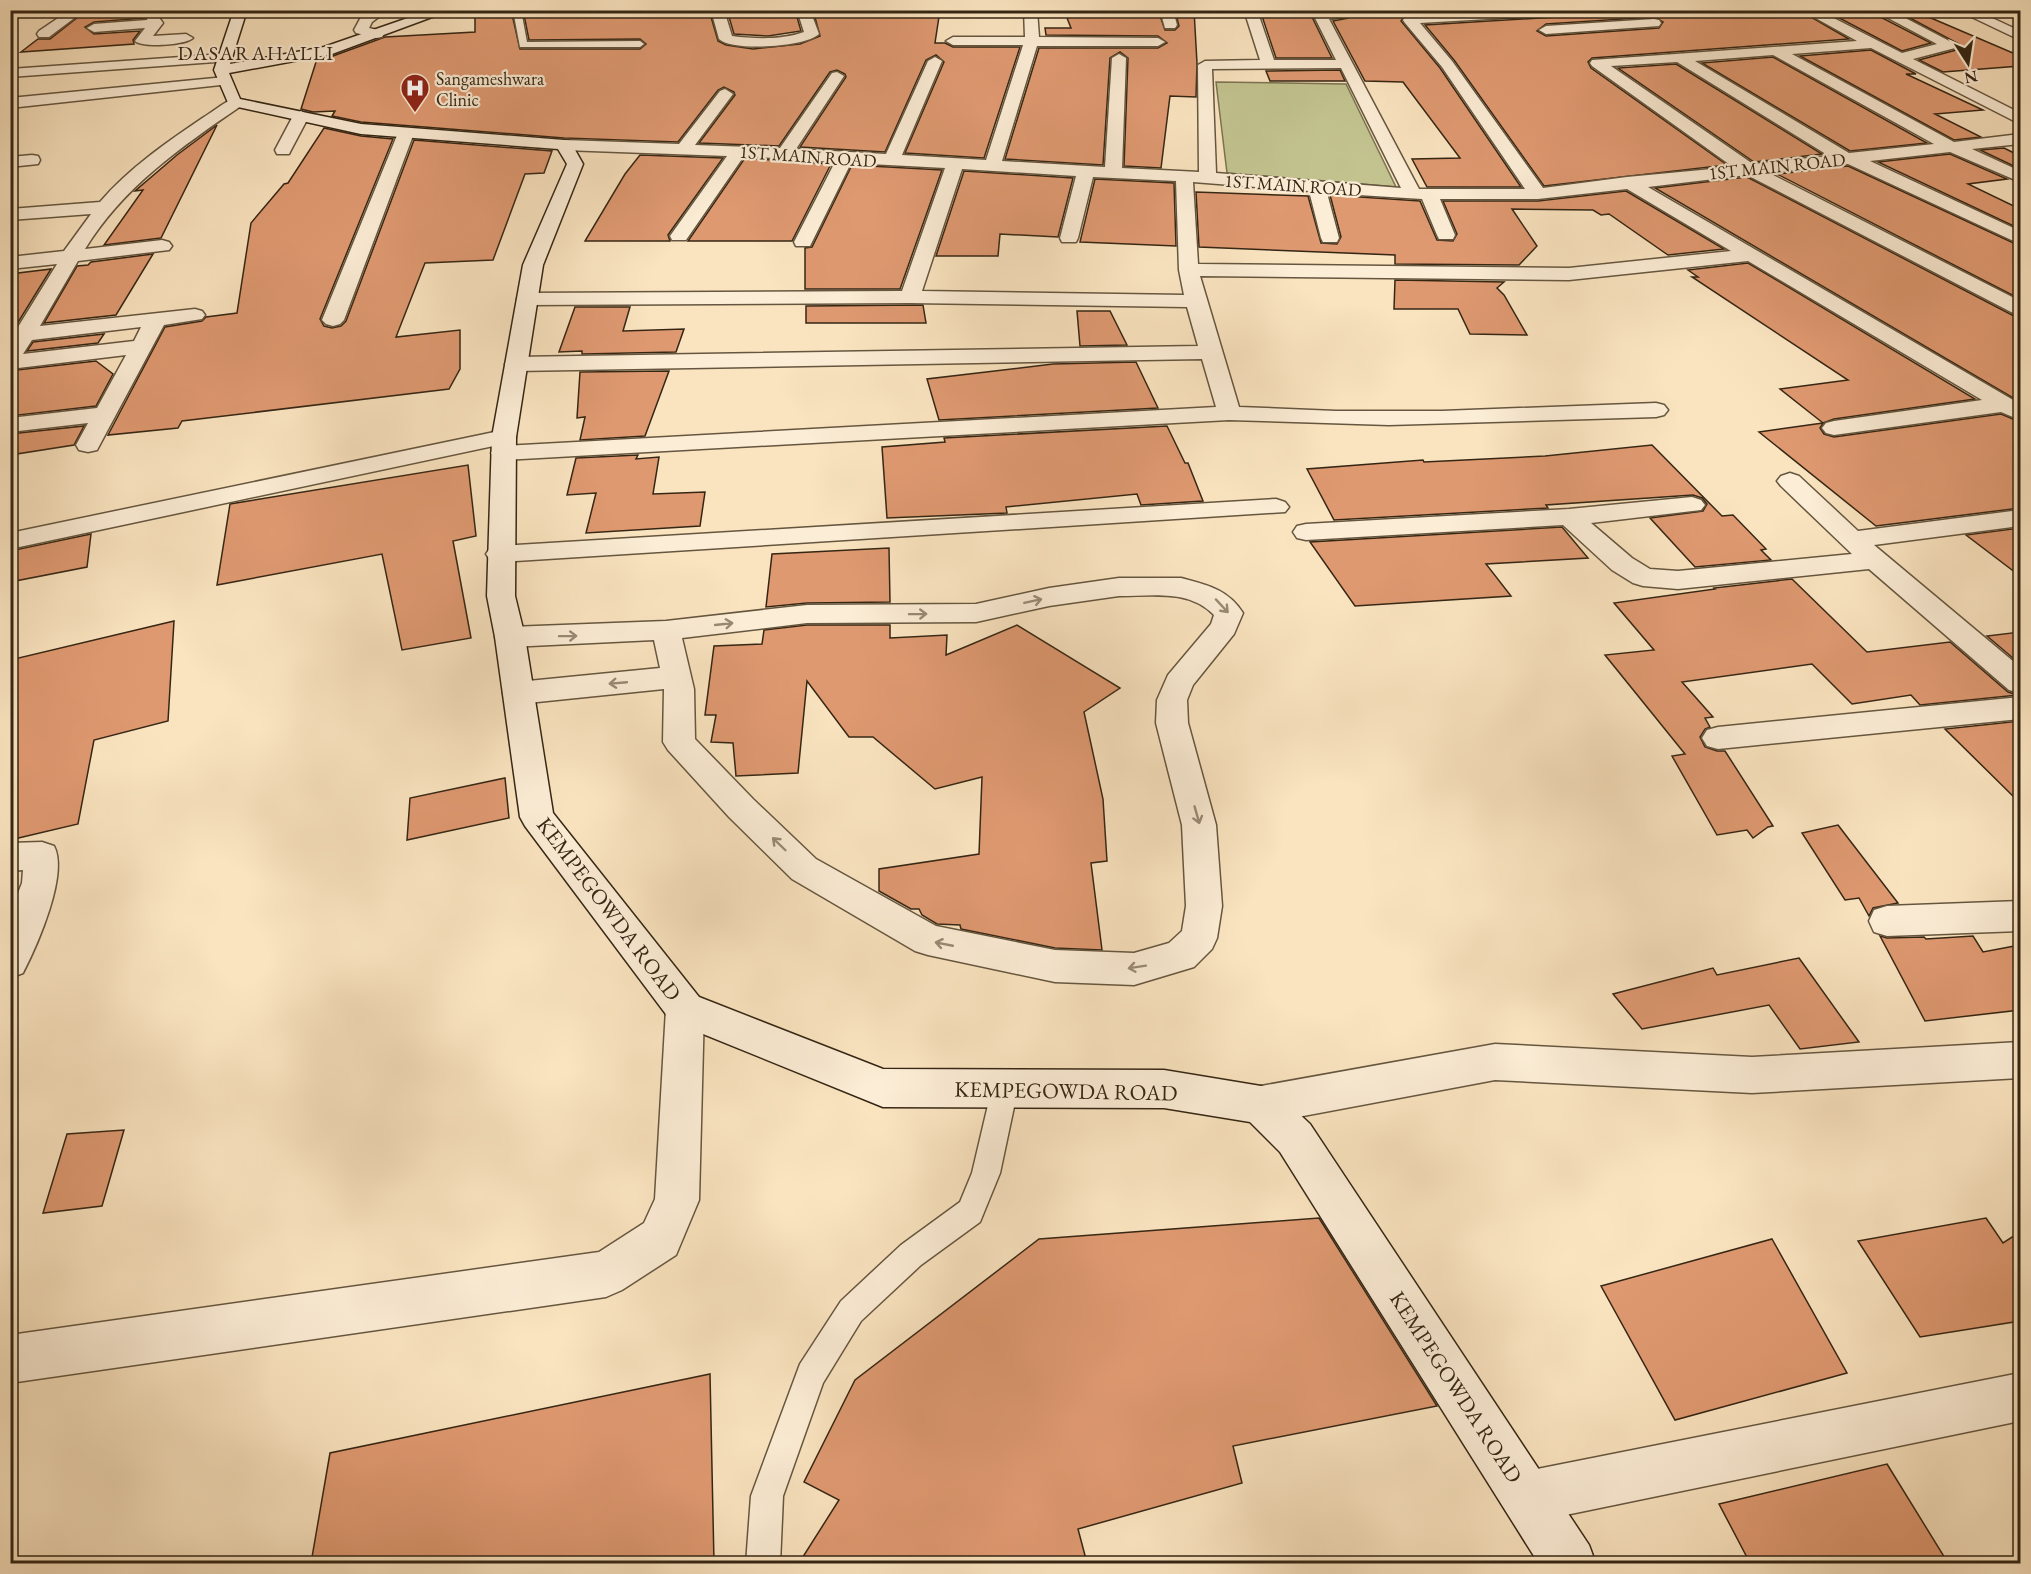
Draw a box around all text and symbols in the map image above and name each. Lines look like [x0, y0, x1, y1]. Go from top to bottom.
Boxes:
north arrow [1938, 33, 1998, 93]
district label: DASARAHALLI [177, 40, 335, 66]
text: N [1962, 66, 1980, 89]
place label: Sangameshwara Clinic [436, 67, 545, 111]
hospital icon: Sangameshwara Clinic [399, 72, 431, 114]
street label: 1ST MAIN ROAD [739, 140, 877, 172]
street label: 1ST MAIN ROAD [1707, 147, 1847, 185]
street label: 1ST MAIN ROAD [1224, 169, 1362, 201]
one-way arrow [1023, 595, 1043, 606]
one-way arrow [1214, 599, 1229, 614]
one-way arrow [908, 608, 928, 620]
one-way arrow [714, 618, 733, 629]
one-way arrow [558, 630, 578, 641]
one-way arrow [609, 678, 629, 689]
one-way arrow [1191, 805, 1203, 824]
street label: KEMPEGOWDA ROAD [530, 811, 688, 1007]
one-way arrow [771, 837, 786, 852]
one-way arrow [935, 938, 955, 949]
one-way arrow [1128, 962, 1147, 973]
street label: KEMPEGOWDA ROAD [954, 1075, 1178, 1107]
street label: KEMPEGOWDA ROAD [1383, 1286, 1529, 1488]

